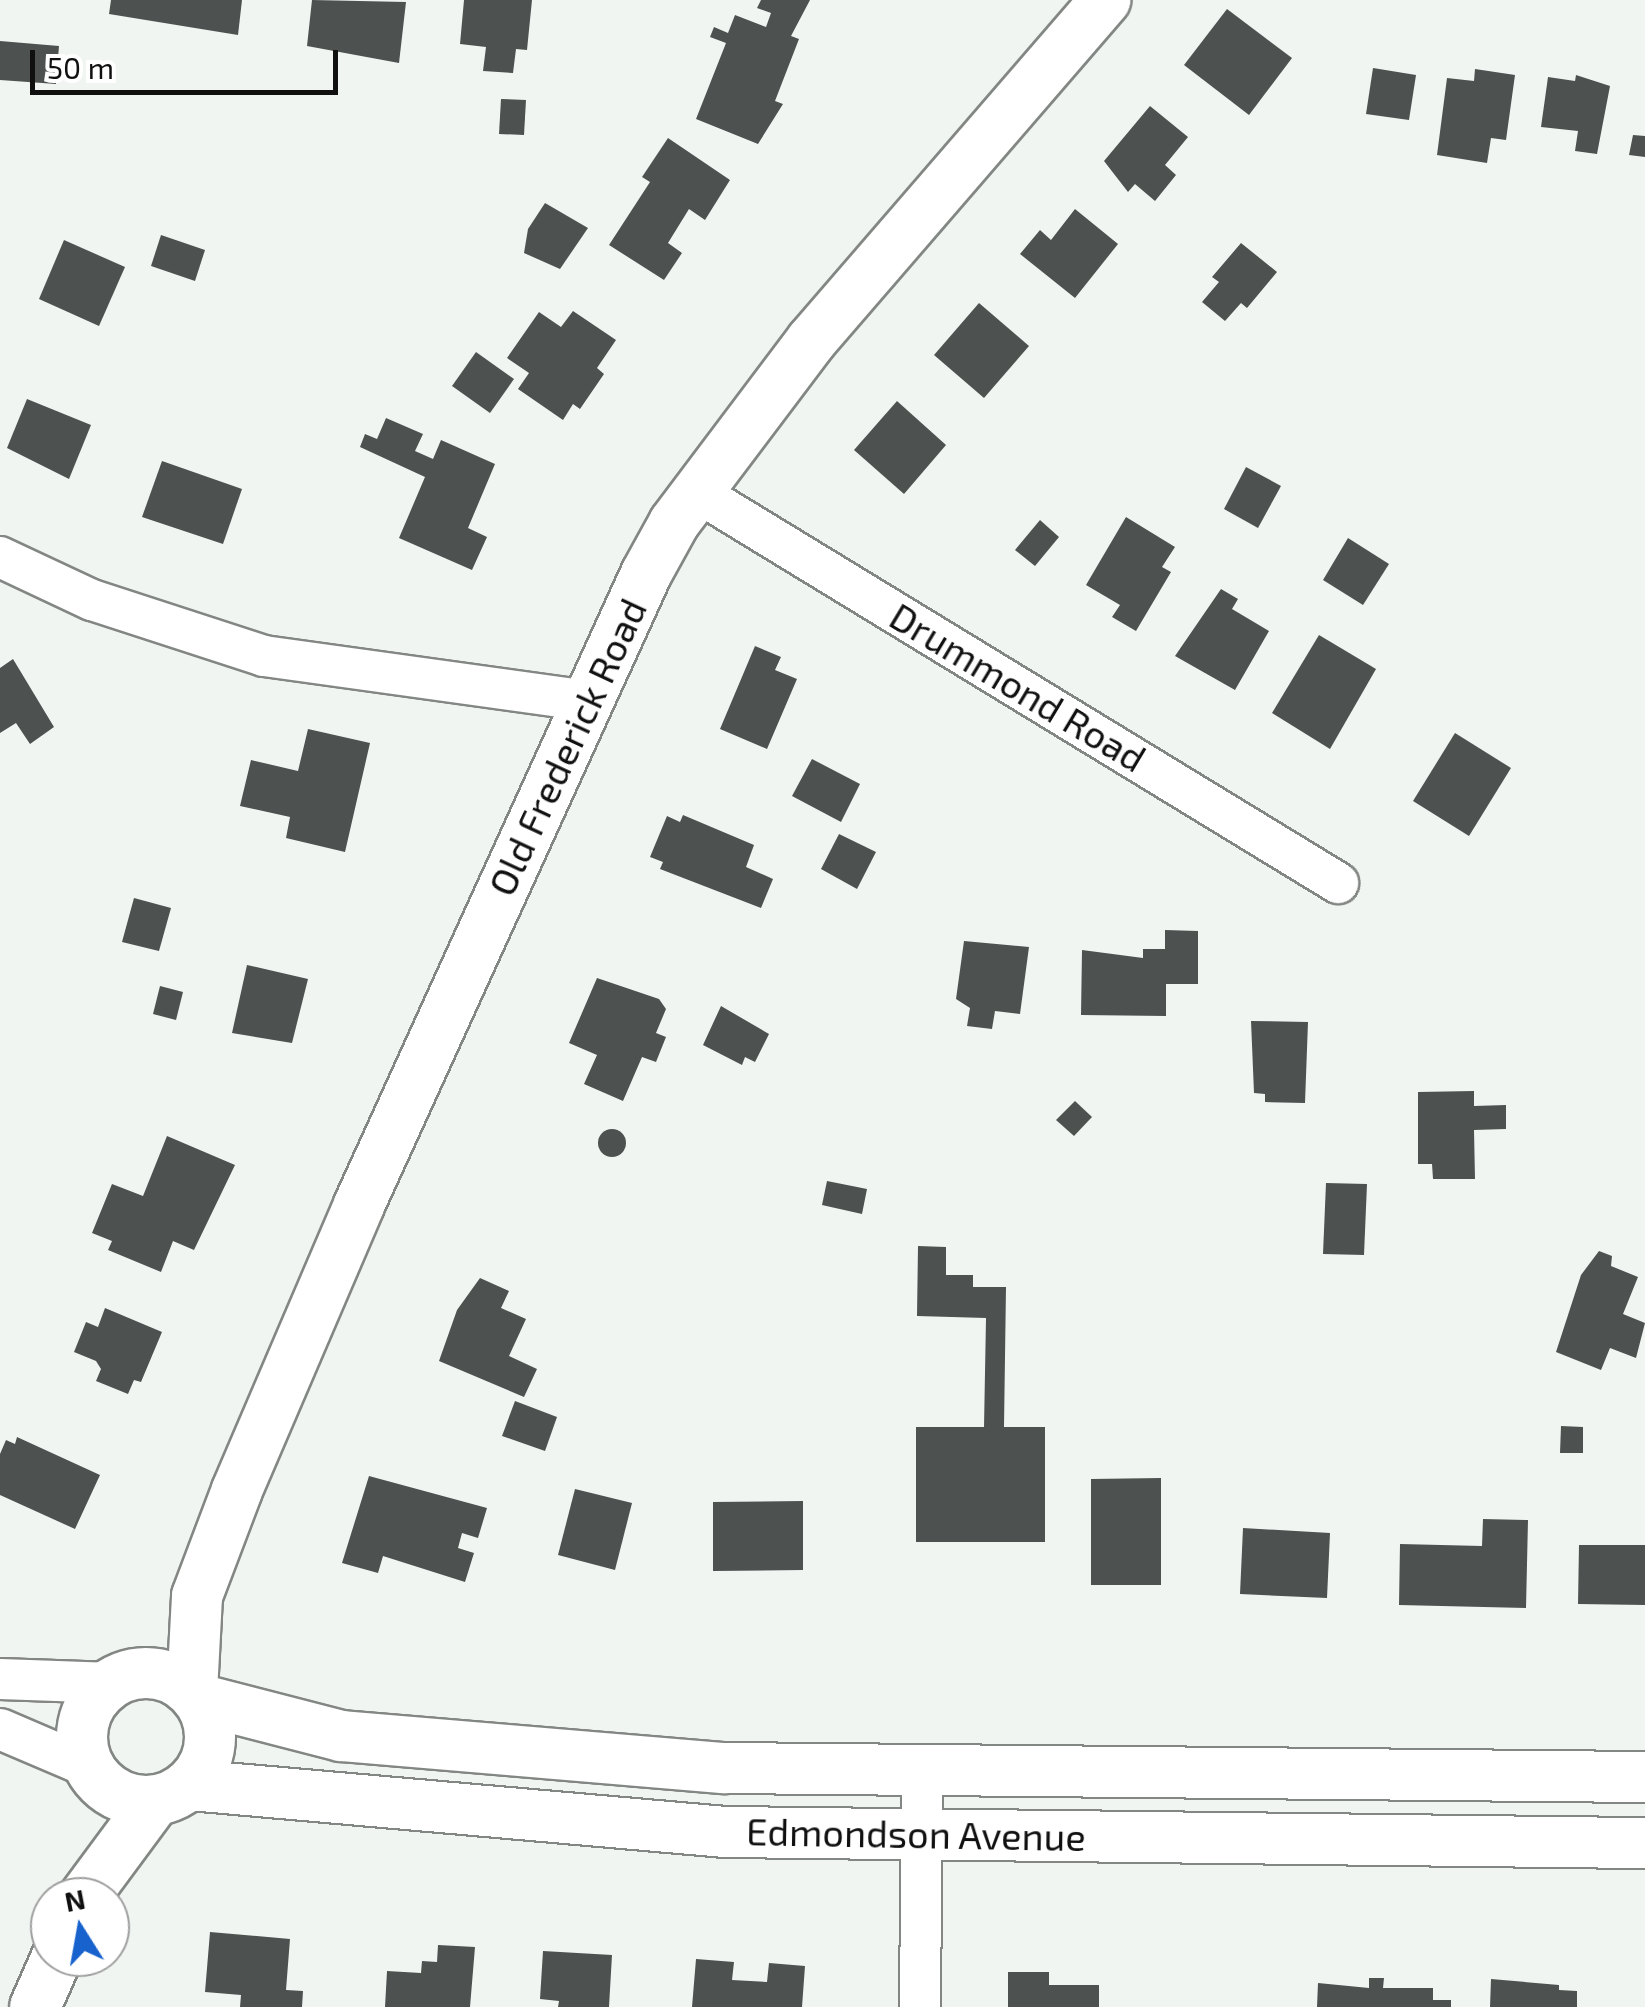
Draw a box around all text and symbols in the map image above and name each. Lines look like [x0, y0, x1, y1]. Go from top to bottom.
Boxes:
scale bar [35, 30, 342, 92]
text: 50 m [47, 49, 114, 85]
street label: Old Frederick Road [478, 591, 656, 903]
street label: Drummond Road [882, 593, 1154, 781]
street label: Edmondson Avenue [745, 1808, 1087, 1860]
north arrow [30, 1877, 130, 1977]
text: N [61, 1881, 88, 1918]

